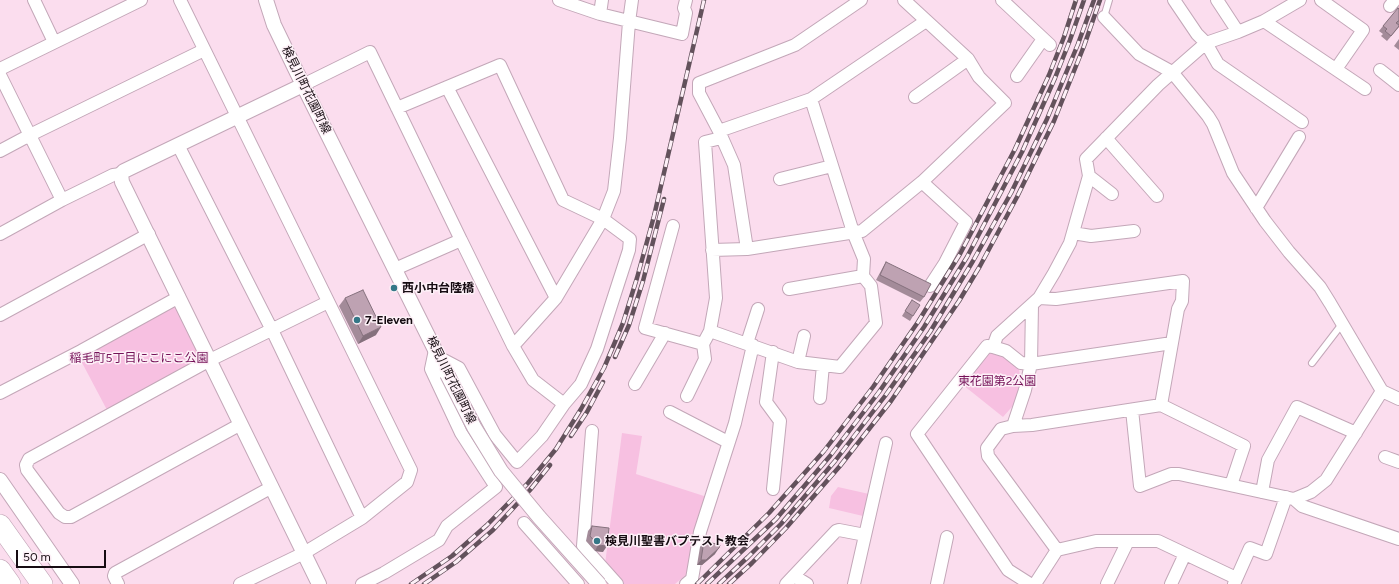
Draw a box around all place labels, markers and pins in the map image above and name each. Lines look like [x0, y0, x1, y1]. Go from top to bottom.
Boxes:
place label: 西小中台陸橋 [402, 281, 474, 295]
marker: 西小中台陸橋 [389, 283, 399, 293]
place label: 7-Eleven [365, 313, 413, 327]
marker: 7-Eleven [352, 315, 362, 325]
place label: 検見川聖書バプテスト教会 [605, 534, 749, 548]
marker: 検見川聖書バプテスト教会 [592, 536, 602, 546]

